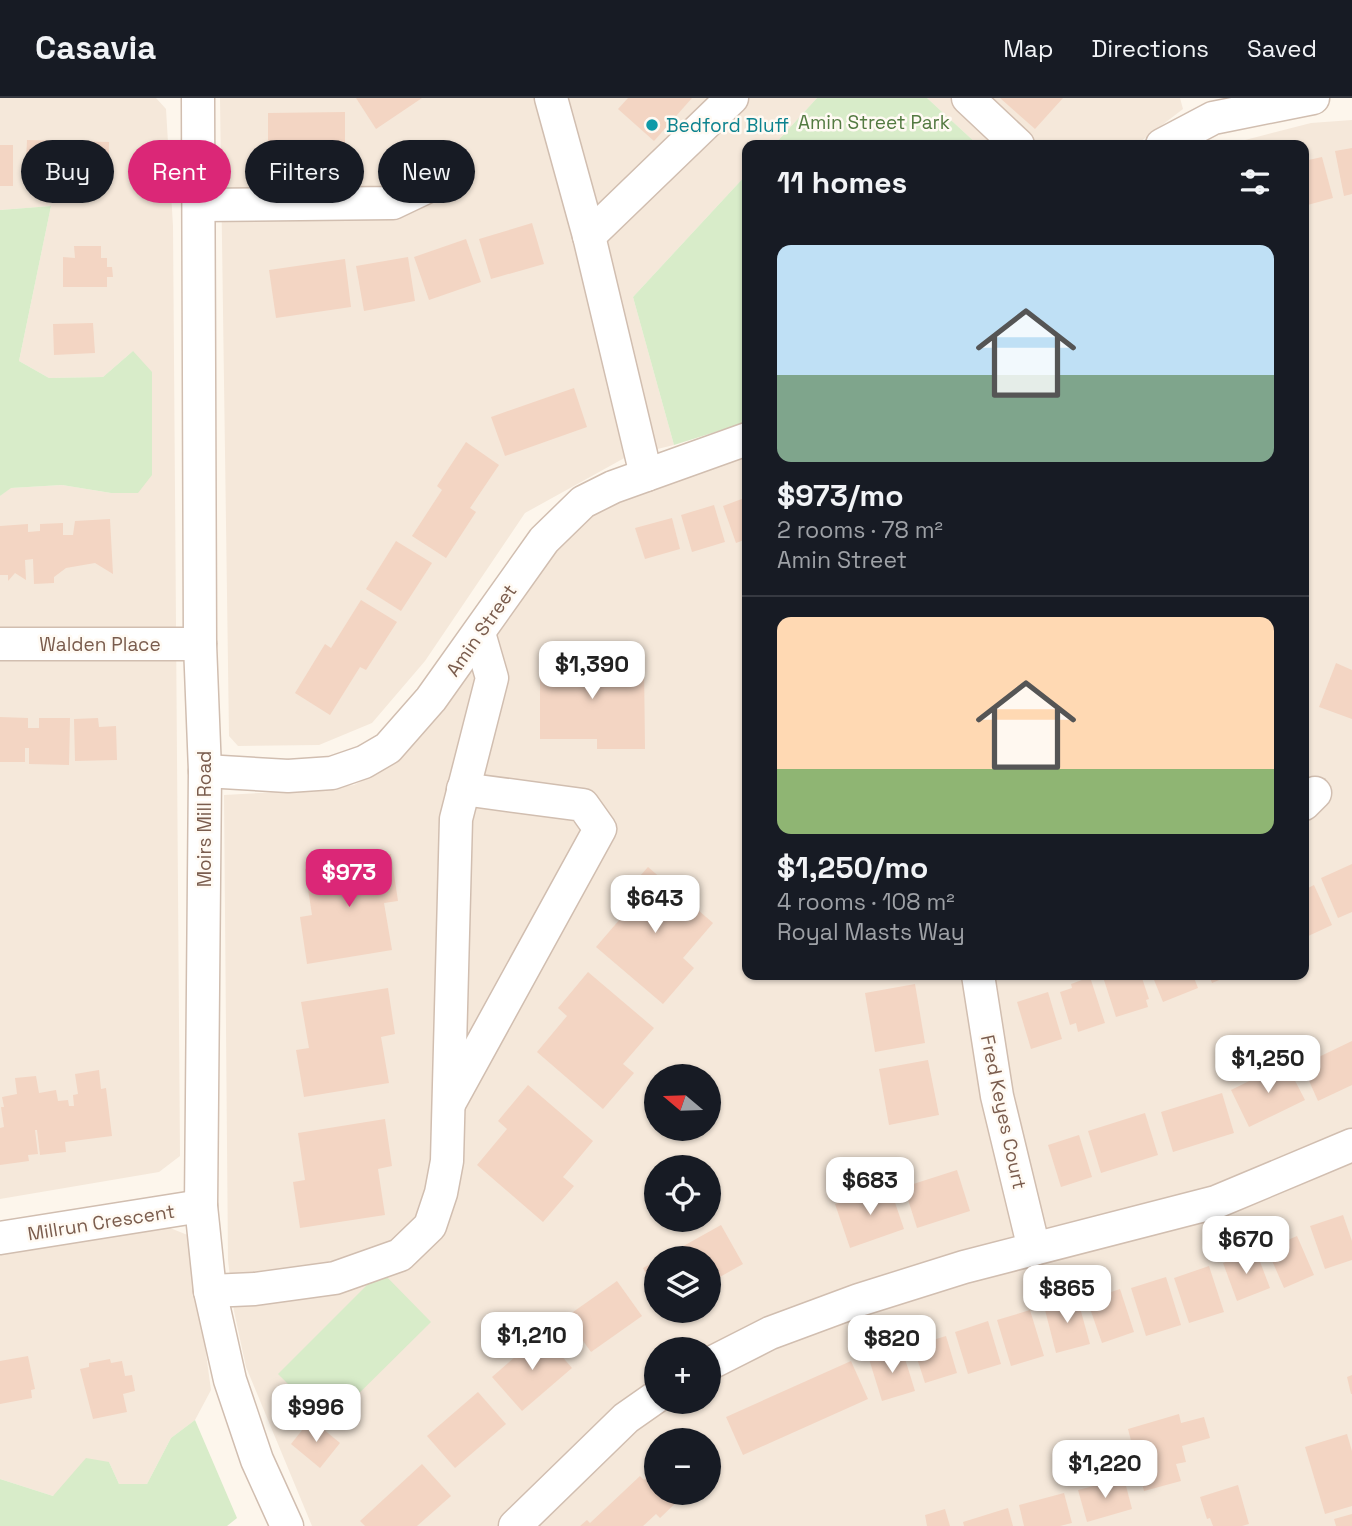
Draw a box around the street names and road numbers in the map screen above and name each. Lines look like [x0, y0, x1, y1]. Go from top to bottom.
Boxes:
street label: Amin Street [440, 579, 522, 682]
street label: Walden Place [39, 632, 161, 657]
street label: Moirs Mill Road [192, 751, 217, 887]
street label: Fred Keyes Court [975, 1033, 1032, 1192]
street label: Millrun Crescent [26, 1199, 176, 1246]

